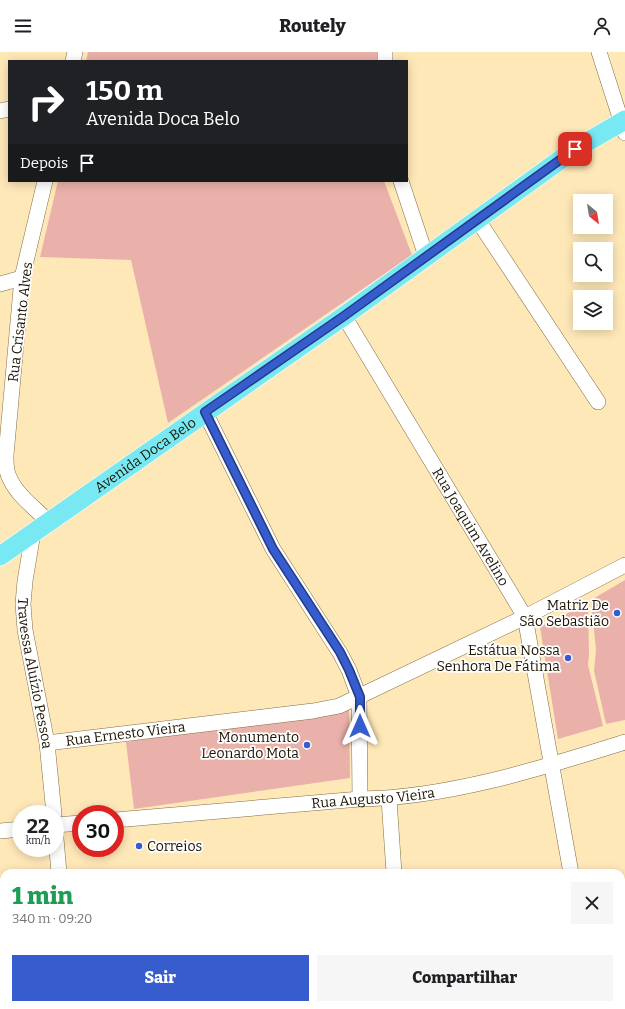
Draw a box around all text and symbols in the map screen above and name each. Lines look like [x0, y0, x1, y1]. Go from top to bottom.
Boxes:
icon: menu [12, 15, 34, 37]
text: Routely [279, 15, 346, 37]
icon: person [591, 15, 613, 37]
text: 150 m [86, 74, 163, 107]
icon: right [20, 76, 72, 128]
text: Avenida Doca Belo [86, 108, 240, 130]
pin [558, 132, 592, 166]
icon: arrive [564, 138, 586, 160]
icon: arrive [76, 152, 98, 174]
text: Depois [20, 154, 68, 172]
north arrow [573, 194, 613, 234]
map controls [573, 194, 613, 330]
button: search [573, 242, 613, 282]
street label: Rua Crisanto Alves [5, 261, 36, 383]
button: layers [573, 290, 613, 330]
street label: Avenida Doca Belo [91, 414, 199, 496]
street label: Rua Joaquim Avelino [428, 465, 512, 589]
street label: Travessa Aluízio Pessoa [14, 597, 56, 750]
place label: Matriz De São Sebastião [519, 597, 609, 630]
marker: Matriz De São Sebastião [612, 608, 622, 618]
place label: Estátua Nossa Senhora De Fátima [437, 642, 560, 675]
marker: Estátua Nossa Senhora De Fátima [563, 653, 573, 663]
position arrow [339, 705, 381, 747]
street label: Rua Ernesto Vieira [65, 718, 187, 750]
place label: Monumento Leonardo Mota [201, 729, 299, 762]
marker: Monumento Leonardo Mota [302, 740, 312, 750]
street label: Rua Augusto Vieira [311, 784, 436, 812]
speed limit sign: 30 [72, 805, 124, 857]
text: 22 [27, 814, 49, 838]
text: km/h [26, 835, 50, 847]
place label: Correios [147, 838, 202, 855]
marker: Correios [134, 841, 144, 851]
text: 1 min [12, 882, 73, 910]
button: close [571, 882, 613, 924]
text: 340 m · 09:20 [12, 911, 92, 926]
button: Sair [12, 955, 309, 1001]
button: Compartilhar [317, 955, 613, 1001]

